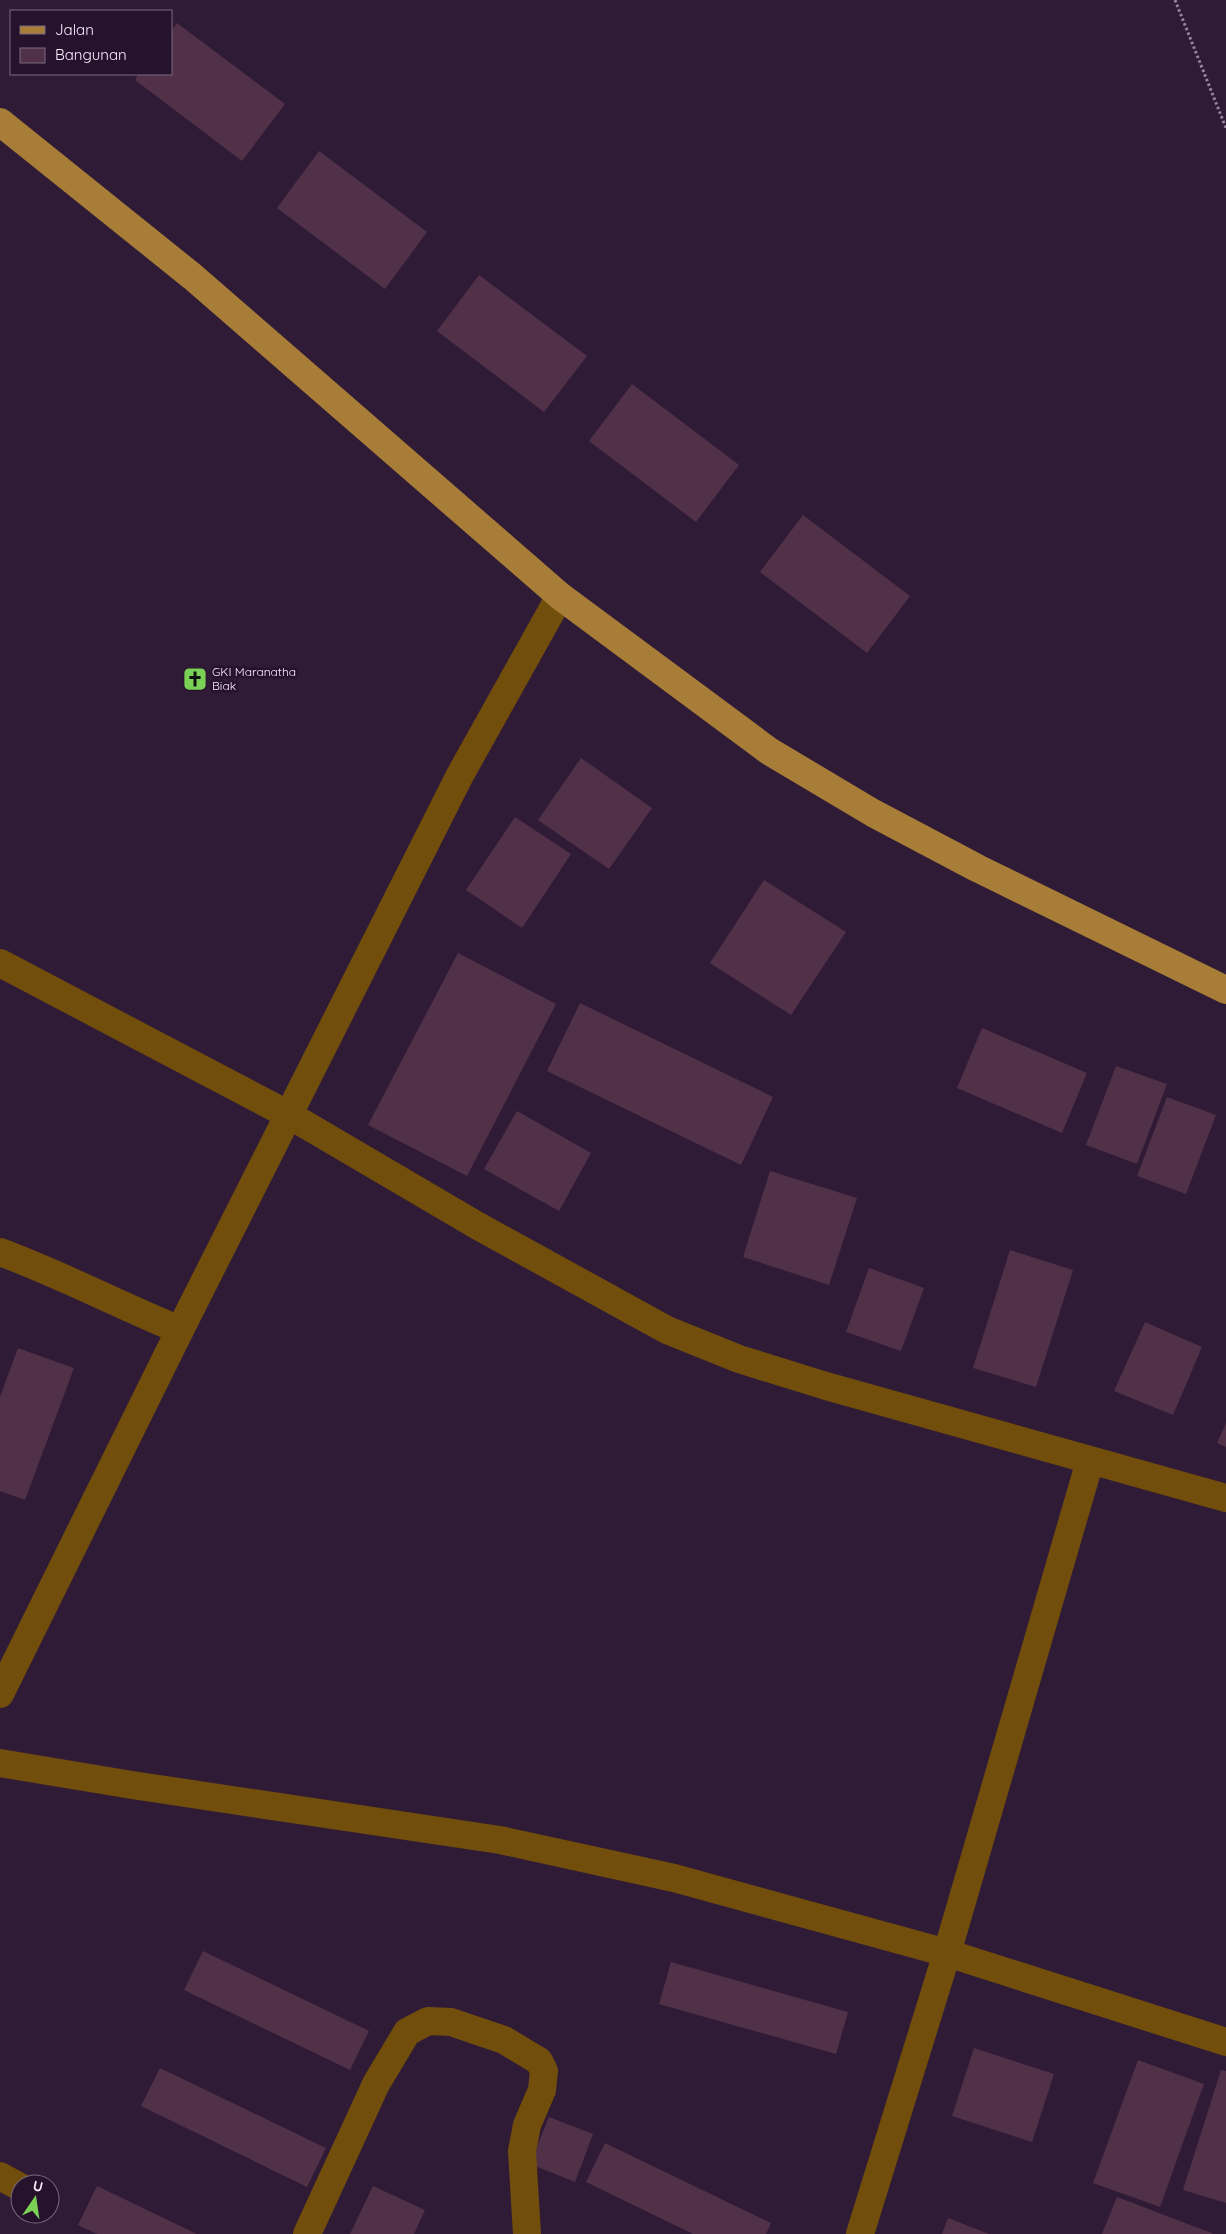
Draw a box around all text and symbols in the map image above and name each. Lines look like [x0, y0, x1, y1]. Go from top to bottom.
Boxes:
legend [10, 10, 172, 75]
text: Jalan [55, 20, 94, 39]
text: Bangunan [55, 45, 127, 64]
place label: GKI Maranatha Biak [212, 664, 296, 693]
church icon: GKI Maranatha Biak [182, 666, 208, 692]
north arrow [10, 2174, 60, 2224]
text: U [31, 2176, 45, 2196]

